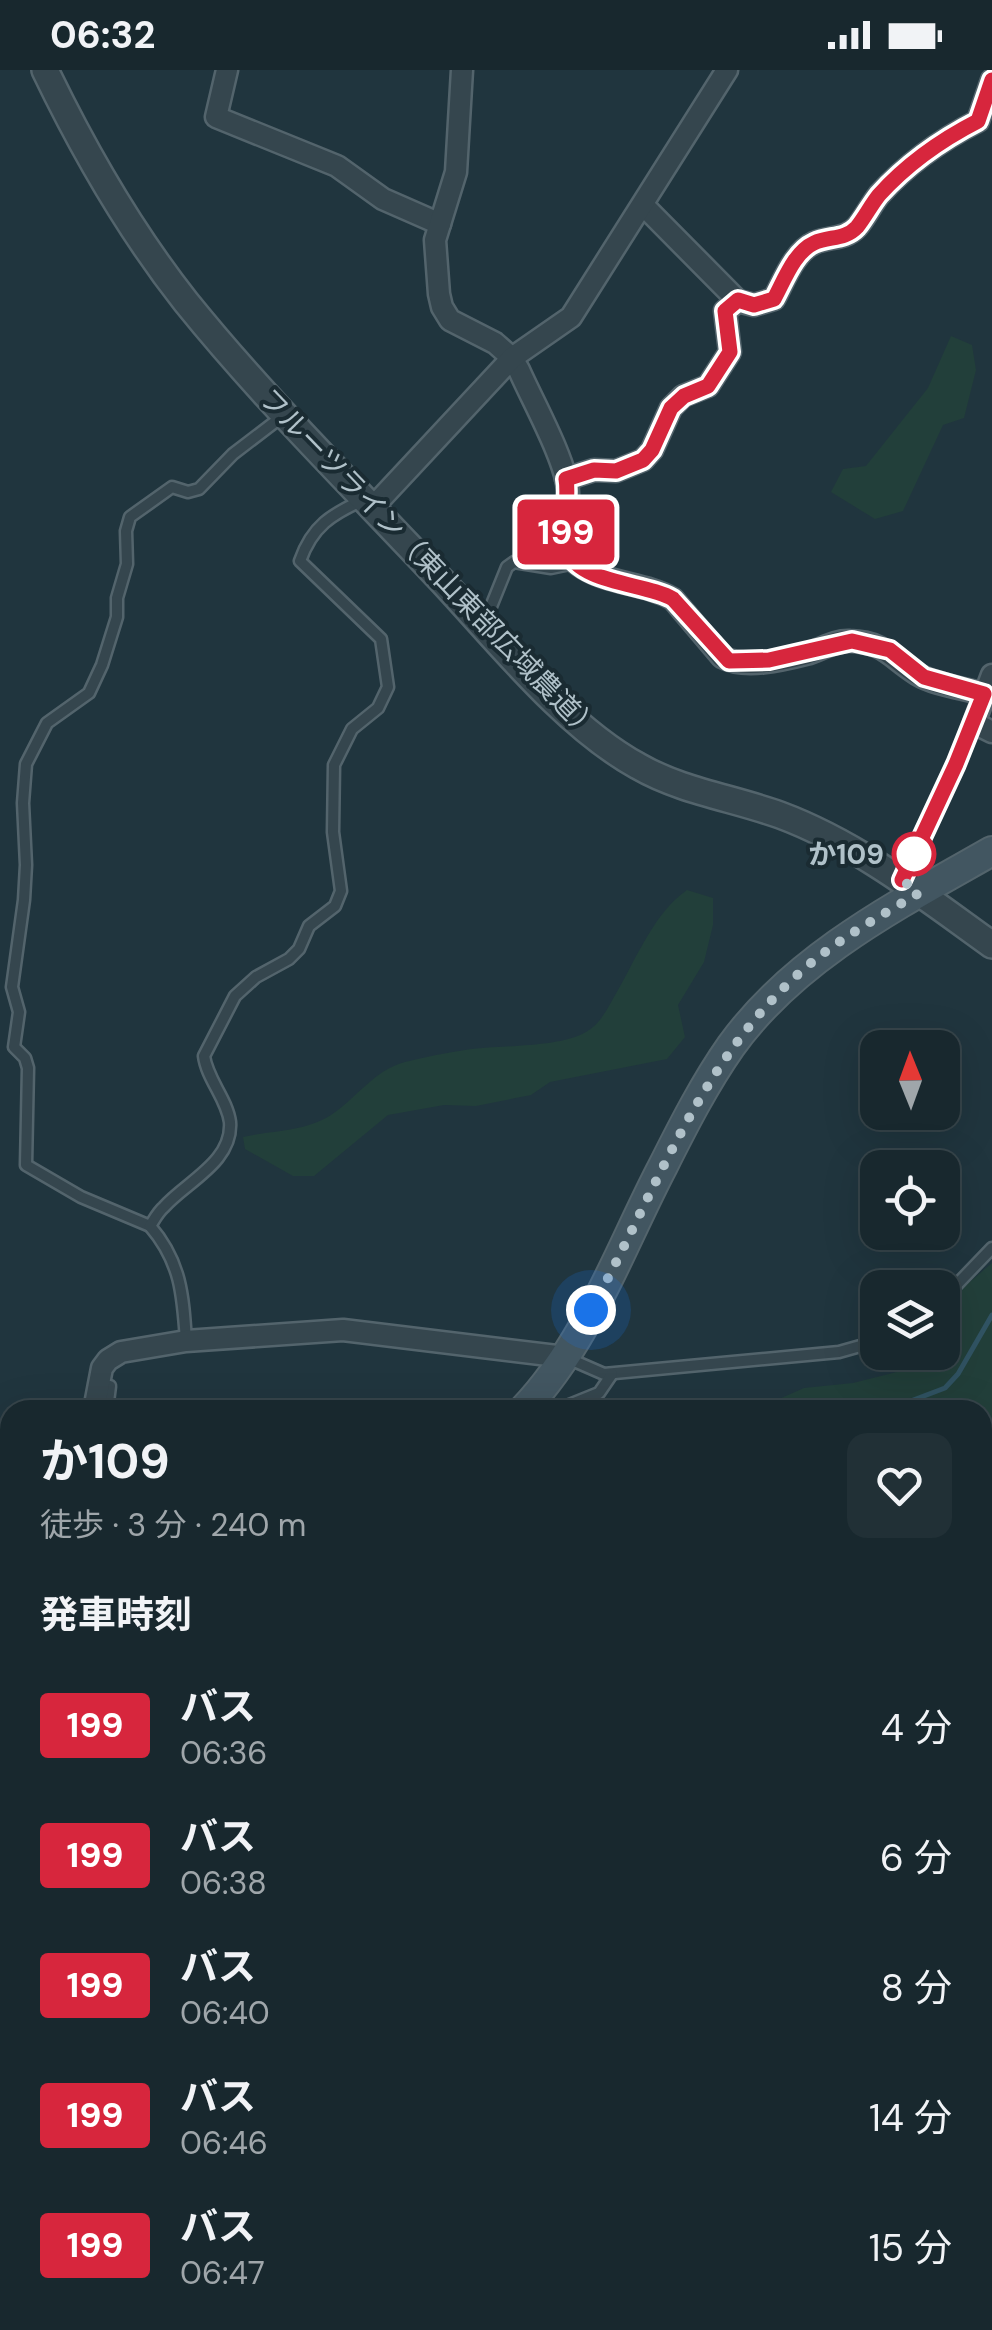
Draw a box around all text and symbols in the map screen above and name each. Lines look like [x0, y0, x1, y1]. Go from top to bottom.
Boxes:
text: 06:32 [50, 10, 155, 60]
street label: フルーツライン（東山東部広域農道） [251, 380, 608, 748]
line badge: 199 [508, 500, 624, 564]
text: 199 [537, 509, 595, 555]
marker: か109 [893, 833, 935, 875]
place label: か109 [808, 836, 884, 873]
north arrow [860, 1030, 960, 1130]
map controls [860, 1030, 960, 1370]
button: locate [860, 1150, 960, 1250]
button: layers [860, 1270, 960, 1370]
your location [566, 1285, 616, 1335]
text: か109 [40, 1430, 170, 1493]
button: heart [847, 1433, 952, 1538]
text: 徒歩 · 3 分 · 240 m [40, 1504, 306, 1546]
text: 発車時刻 [40, 1590, 192, 1640]
text: バス [180, 1682, 256, 1732]
text: 199 [66, 1702, 124, 1748]
text: 4 分 [881, 1703, 952, 1753]
text: 06:36 [180, 1732, 267, 1774]
text: バス [180, 1812, 256, 1862]
text: 199 [66, 1832, 124, 1878]
text: 6 分 [880, 1833, 952, 1883]
text: 06:38 [180, 1862, 267, 1904]
text: バス [180, 1942, 256, 1992]
text: 199 [66, 1962, 124, 2008]
text: 8 分 [881, 1963, 952, 2013]
text: 06:40 [180, 1992, 270, 2034]
text: バス [180, 2072, 256, 2122]
text: 199 [66, 2092, 124, 2138]
text: 14 分 [869, 2093, 952, 2143]
text: 06:46 [180, 2122, 268, 2164]
text: バス [180, 2202, 256, 2252]
text: 199 [66, 2222, 124, 2268]
text: 15 分 [869, 2223, 952, 2273]
text: 06:47 [180, 2252, 265, 2294]

